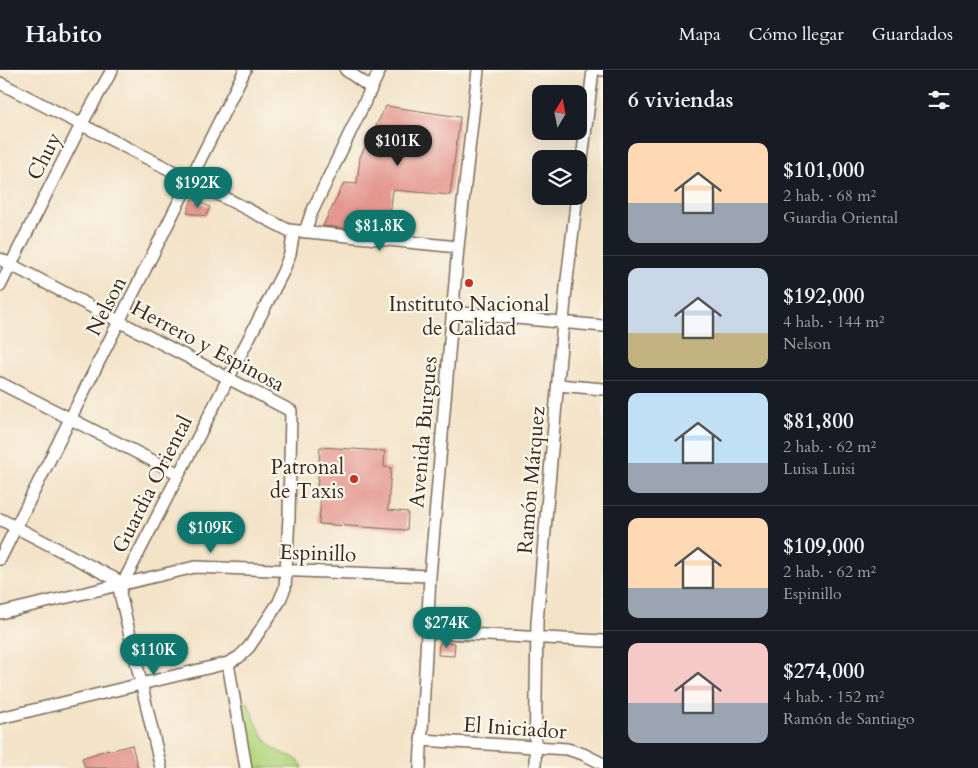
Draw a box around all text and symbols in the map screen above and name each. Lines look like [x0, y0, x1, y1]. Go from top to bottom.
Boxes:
text: Habito [25, 18, 102, 51]
text: Mapa [679, 22, 721, 47]
text: Cómo llegar [749, 22, 844, 47]
text: Guardados [872, 22, 953, 47]
north arrow [532, 85, 588, 140]
map controls [532, 85, 587, 205]
text: 6 viviendas [628, 86, 734, 115]
icon: filters [925, 86, 953, 114]
pin: $101K [363, 124, 433, 167]
street label: Chuy [20, 127, 69, 185]
text: $101K [375, 130, 421, 152]
button: layers [532, 150, 587, 205]
text: $101,000 [783, 156, 864, 185]
icon: home [668, 163, 728, 223]
pin: $192K [163, 166, 233, 209]
text: $192K [175, 172, 221, 194]
text: 2 hab. · 68 m² [783, 185, 876, 207]
text: Guardia Oriental [783, 207, 898, 229]
pin: $81.8K [339, 210, 421, 252]
text: $81.8K [355, 215, 405, 237]
street label: Nelson [79, 271, 134, 341]
marker: Instituto Nacional de Calidad [463, 277, 475, 289]
text: $192,000 [783, 282, 864, 311]
icon: home [668, 288, 728, 348]
place label: Instituto Nacional de Calidad [389, 290, 549, 343]
street label: Herrero y Espinosa [126, 294, 290, 399]
text: 4 hab. · 144 m² [783, 311, 884, 333]
text: Nelson [783, 333, 831, 355]
street label: Avenida Burgues [402, 355, 445, 509]
street label: Ramón Márquez [511, 404, 552, 555]
text: $81,800 [783, 407, 854, 436]
street label: Guardia Oriental [105, 410, 200, 558]
icon: home [668, 413, 728, 473]
text: 2 hab. · 62 m² [783, 436, 876, 458]
place label: Patronal de Taxis [270, 453, 344, 506]
text: Luisa Luisi [783, 458, 855, 480]
marker: Patronal de Taxis [348, 473, 360, 485]
pin: $109K [176, 512, 246, 554]
text: $109K [188, 517, 234, 539]
text: $109,000 [783, 532, 864, 561]
street label: Espinillo [279, 538, 357, 569]
icon: home [668, 538, 728, 598]
text: 2 hab. · 62 m² [783, 561, 876, 583]
text: Espinillo [783, 583, 842, 605]
pin: $274K [412, 606, 482, 649]
text: $274K [424, 612, 470, 634]
pin: $110K [119, 634, 189, 676]
text: $110K [131, 639, 177, 661]
text: $274,000 [783, 657, 864, 686]
icon: home [668, 663, 728, 723]
text: 4 hab. · 152 m² [783, 686, 884, 708]
text: Ramón de Santiago [783, 708, 915, 730]
street label: El Iniciador [462, 710, 568, 747]

